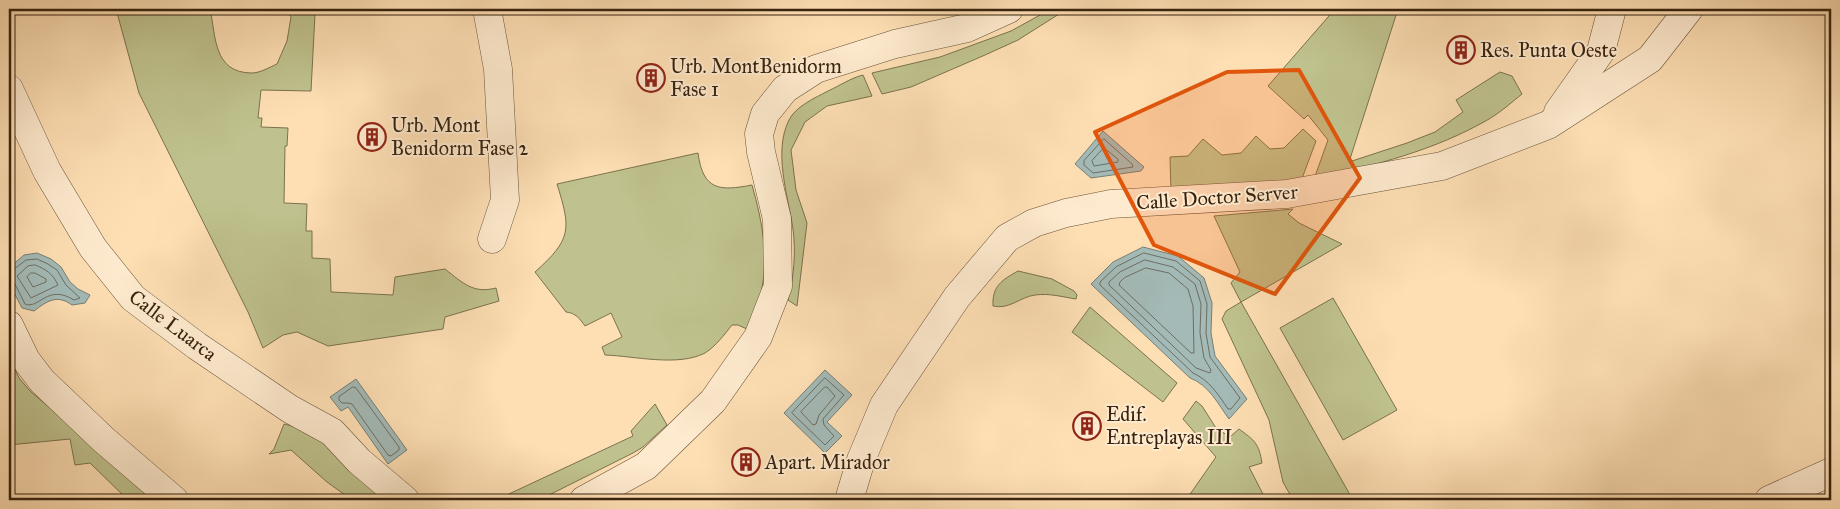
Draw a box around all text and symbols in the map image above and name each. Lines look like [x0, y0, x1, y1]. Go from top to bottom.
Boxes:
building icon: Res. Punta Oeste [1446, 35, 1476, 65]
place label: Res. Punta Oeste [1480, 38, 1617, 62]
place label: Urb. MontBenidorm Fase 1 [670, 54, 842, 101]
building icon: Urb. MontBenidorm Fase 1 [636, 63, 666, 93]
place label: Urb. Mont Benidorm Fase 2 [391, 113, 529, 160]
building icon: Urb. Mont Benidorm Fase 2 [357, 122, 387, 152]
street label: Calle Doctor Server [1135, 179, 1299, 215]
street label: Calle Luarca [124, 284, 222, 366]
place label: Edif. Entreplayas III [1106, 402, 1232, 449]
building icon: Edif. Entreplayas III [1072, 411, 1102, 441]
building icon: Apart. Mirador [731, 447, 761, 477]
place label: Apart. Mirador [764, 450, 890, 474]

